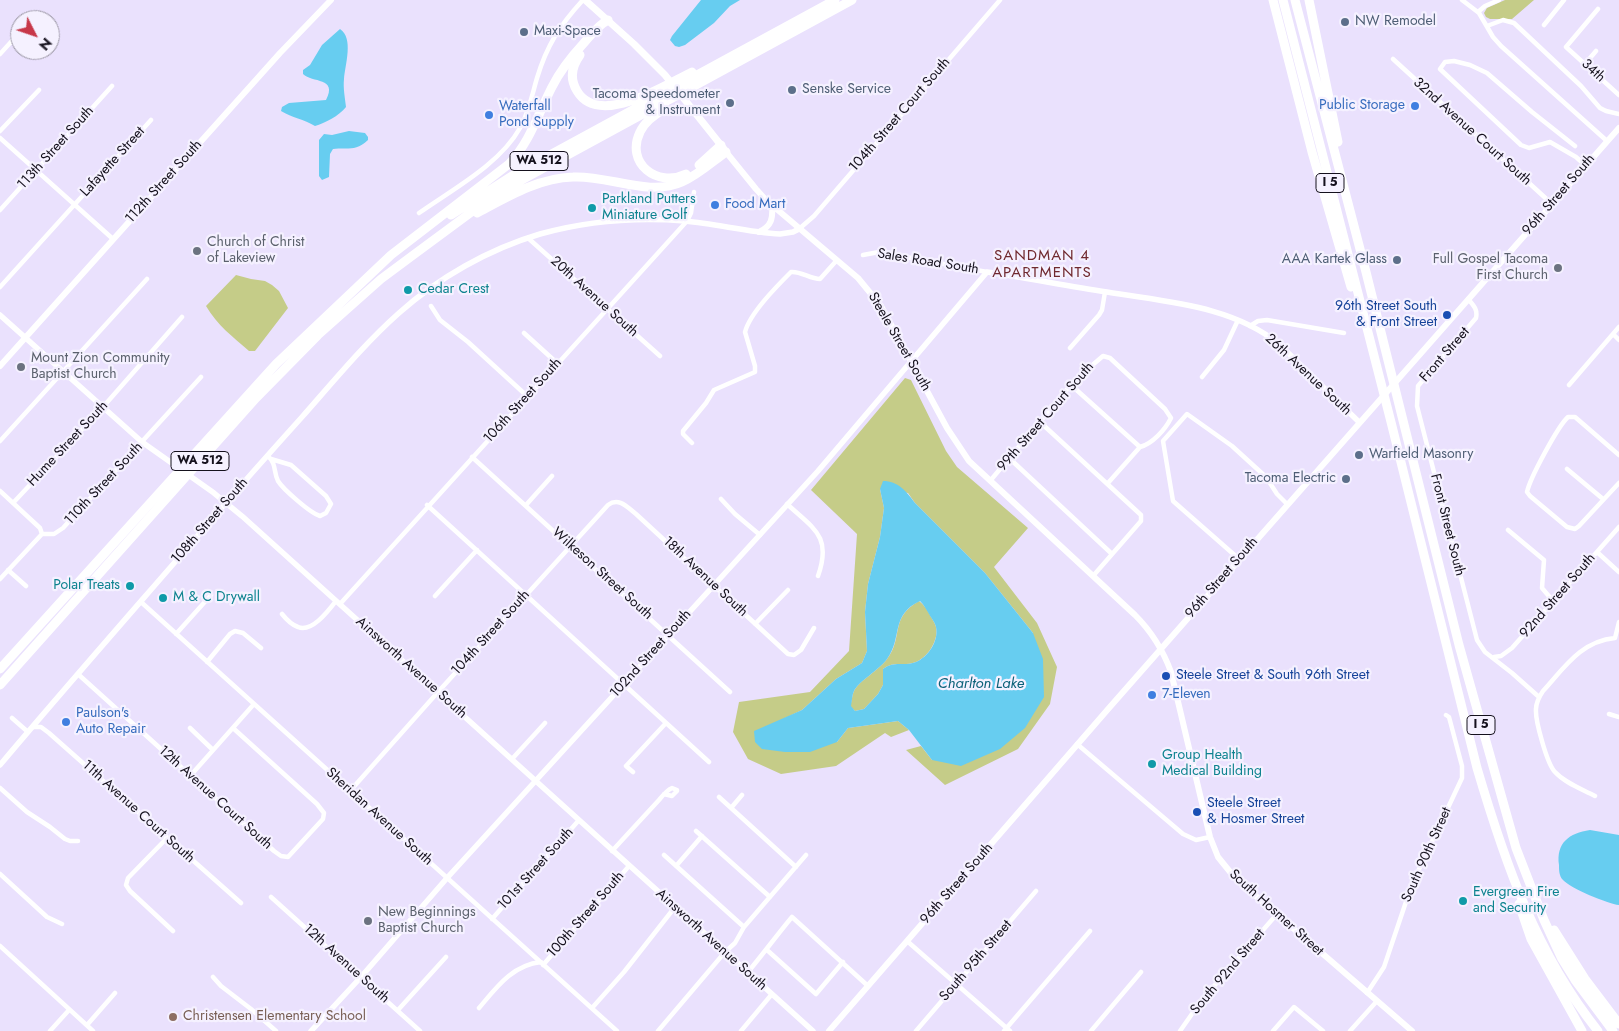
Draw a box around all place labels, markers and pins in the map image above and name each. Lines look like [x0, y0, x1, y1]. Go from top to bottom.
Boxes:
place label: NW Remodel [1355, 14, 1436, 30]
marker: NW Remodel [1339, 16, 1351, 28]
place label: Maxi-Space [534, 24, 601, 40]
marker: Maxi-Space [518, 26, 530, 38]
place label: Senske Service [802, 82, 891, 98]
marker: Senske Service [786, 84, 798, 96]
place label: Tacoma Speedometer & Instrument [593, 87, 720, 120]
marker: Tacoma Speedometer & Instrument [724, 97, 736, 109]
place label: Public Storage [1319, 98, 1405, 114]
place label: Waterfall Pond Supply [499, 99, 574, 132]
marker: Public Storage [1409, 100, 1421, 112]
marker: Waterfall Pond Supply [483, 109, 495, 121]
place label: Parkland Putters Miniature Golf [602, 192, 696, 224]
place label: Food Mart [725, 197, 785, 213]
marker: Food Mart [709, 199, 721, 211]
marker: Parkland Putters Miniature Golf [586, 202, 598, 214]
place label: Church of Christ of Lakeview [207, 235, 304, 268]
marker: Church of Christ of Lakeview [191, 245, 203, 257]
place label: AAA Kartek Glass [1282, 252, 1387, 268]
place label: Full Gospel Tacoma First Church [1433, 252, 1548, 284]
marker: AAA Kartek Glass [1391, 254, 1403, 266]
marker: Full Gospel Tacoma First Church [1552, 262, 1564, 274]
place label: Cedar Crest [418, 282, 489, 298]
marker: Cedar Crest [402, 284, 414, 296]
place label: 96th Street South & Front Street [1335, 299, 1437, 332]
marker: 96th Street South & Front Street [1441, 309, 1453, 321]
place label: Mount Zion Community Baptist Church [31, 351, 170, 384]
marker: Mount Zion Community Baptist Church [15, 361, 27, 373]
place label: Warfield Masonry [1369, 447, 1473, 463]
marker: Warfield Masonry [1353, 449, 1365, 461]
place label: Tacoma Electric [1245, 471, 1336, 487]
marker: Tacoma Electric [1340, 473, 1352, 485]
place label: Polar Treats [53, 578, 120, 594]
marker: Polar Treats [124, 580, 136, 592]
place label: M & C Drywall [173, 590, 260, 606]
marker: M & C Drywall [157, 592, 169, 604]
place label: Steele Street & South 96th Street [1176, 668, 1369, 684]
marker: Steele Street & South 96th Street [1160, 670, 1172, 682]
place label: 7-Eleven [1162, 687, 1211, 703]
marker: 7-Eleven [1146, 689, 1158, 701]
place label: Paulson's Auto Repair [76, 706, 146, 739]
marker: Paulson's Auto Repair [60, 716, 72, 728]
place label: Group Health Medical Building [1162, 748, 1262, 780]
marker: Group Health Medical Building [1146, 758, 1158, 770]
place label: Steele Street & Hosmer Street [1207, 796, 1304, 829]
marker: Steele Street & Hosmer Street [1191, 806, 1203, 818]
place label: Evergreen Fire and Security [1473, 885, 1559, 918]
marker: Evergreen Fire and Security [1457, 895, 1469, 907]
place label: New Beginnings Baptist Church [378, 905, 476, 938]
marker: New Beginnings Baptist Church [362, 915, 374, 927]
place label: Christensen Elementary School [183, 1009, 366, 1025]
marker: Christensen Elementary School [167, 1011, 179, 1023]

